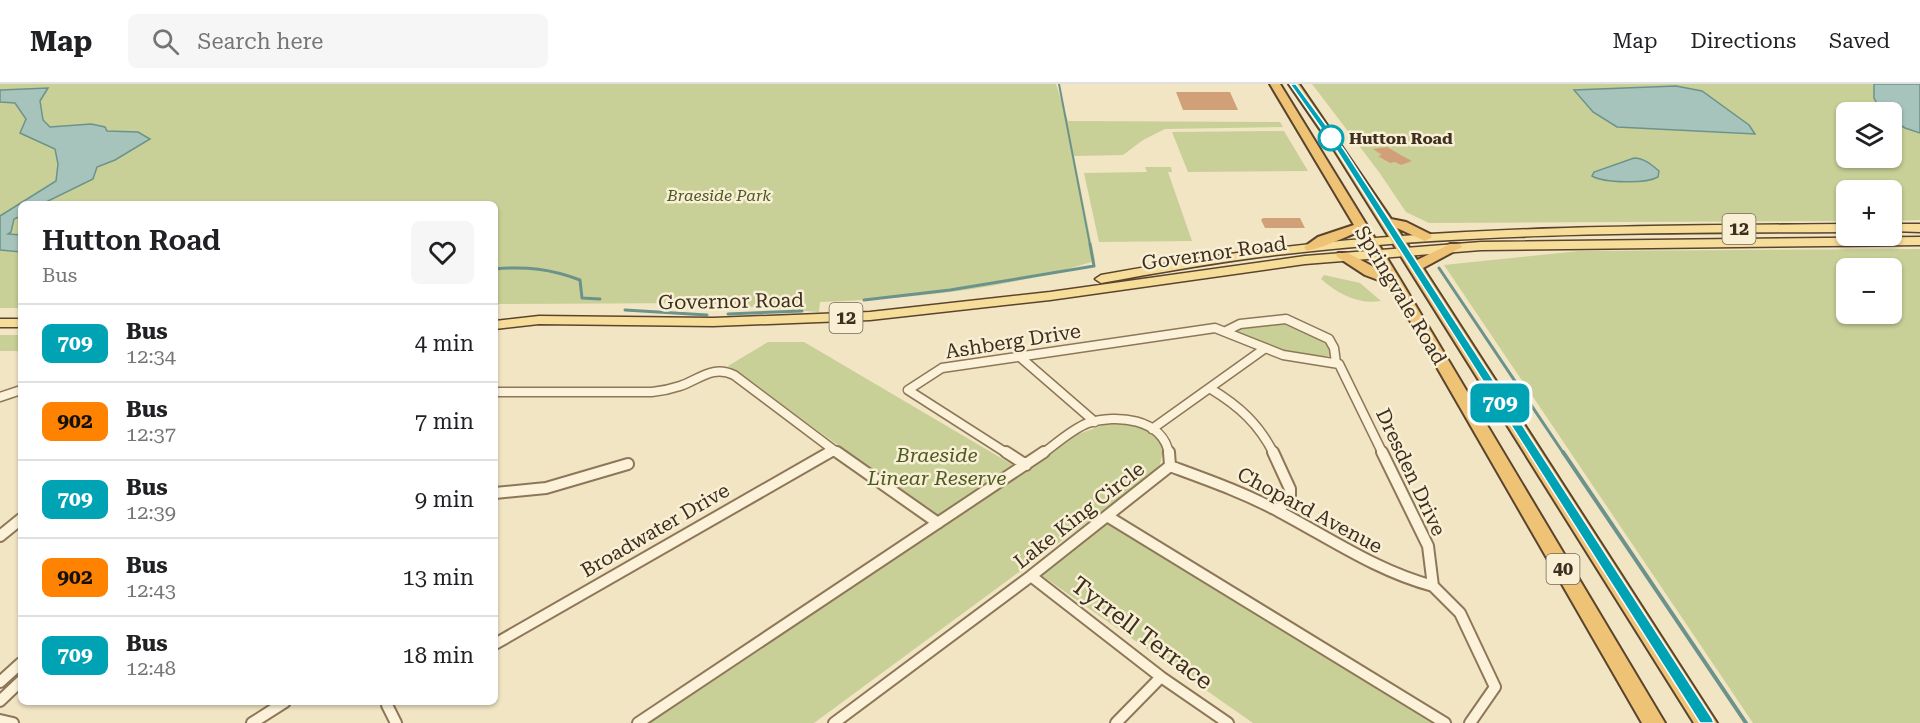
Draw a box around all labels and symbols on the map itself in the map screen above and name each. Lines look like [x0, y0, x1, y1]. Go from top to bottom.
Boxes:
marker: Hutton Road [1318, 125, 1344, 151]
place label: Hutton Road [1349, 129, 1453, 148]
park label: Braeside Park [666, 186, 771, 205]
road number: 12 [1722, 214, 1756, 244]
street label: Springvale Road [1350, 221, 1452, 369]
street label: Governor Road [1140, 231, 1288, 275]
street label: Governor Road [658, 288, 804, 314]
road number: 12 [830, 303, 862, 333]
street label: Ashberg Drive [944, 318, 1082, 364]
line badge: 709 [1466, 384, 1534, 422]
street label: Dresden Drive [1371, 404, 1451, 540]
park label: Braeside Linear Reserve [867, 443, 1006, 490]
street label: Lake King Circle [1009, 457, 1149, 573]
street label: Chopard Avenue [1233, 462, 1387, 558]
street label: Broadwater Drive [576, 478, 734, 582]
road number: 40 [1546, 554, 1580, 584]
street label: Tyrrell Terrace [1066, 571, 1218, 695]

